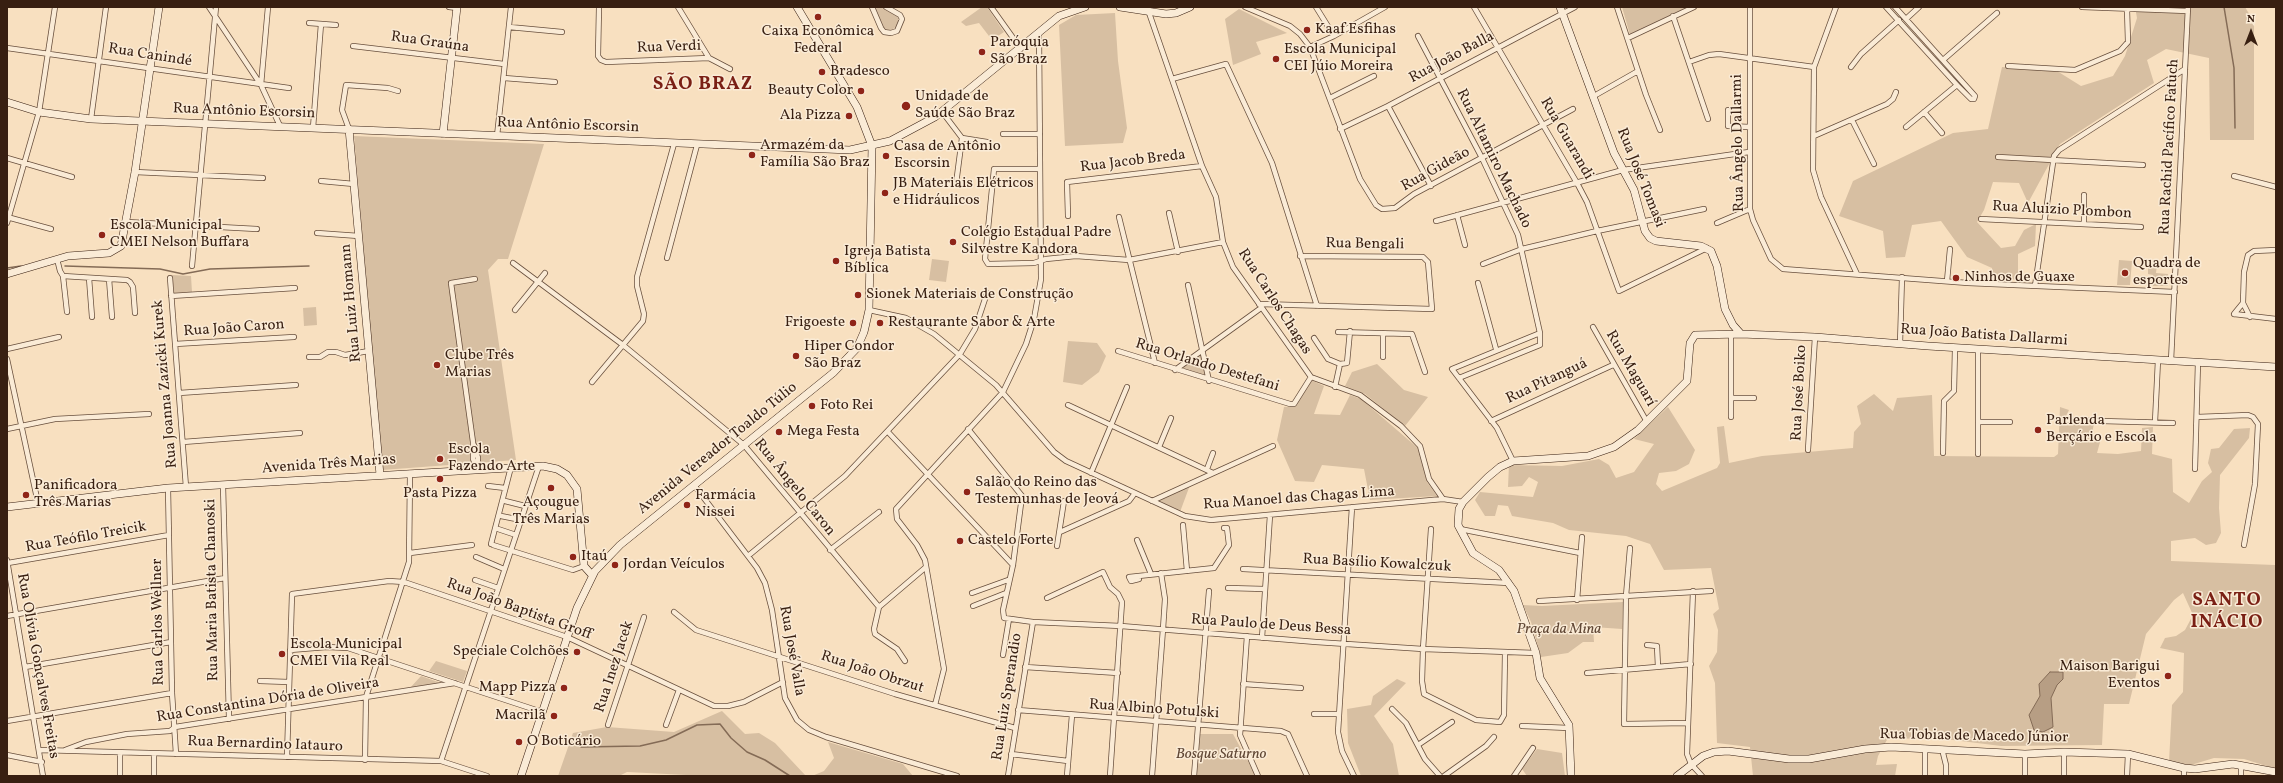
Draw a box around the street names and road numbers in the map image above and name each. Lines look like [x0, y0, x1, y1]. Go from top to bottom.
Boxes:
street label: Rua João Balla [1406, 28, 1498, 88]
street label: Rua Graúna [390, 29, 470, 57]
street label: Rua Verdi [636, 38, 702, 58]
street label: Rua Canindé [107, 41, 193, 71]
street label: Rua Rachid Pacífico Fatuch [2156, 58, 2184, 236]
street label: Rua Ângelo Dallarmi [1729, 74, 1749, 212]
street label: Rua Altamiro Machado [1451, 86, 1535, 232]
street label: Rua Guarandi [1535, 95, 1597, 183]
street label: Rua Antônio Escorsin [172, 101, 316, 123]
street label: Rua Antônio Escorsin [496, 115, 640, 137]
street label: Rua José Tomasi [1612, 125, 1668, 231]
street label: Rua Gideão [1399, 144, 1473, 196]
street label: Rua Jacob Breda [1079, 147, 1187, 177]
street label: Rua Aluizio Plombon [1992, 198, 2132, 224]
street label: Rua Bengali [1325, 235, 1405, 255]
street label: Rua Luiz Homann [338, 243, 366, 363]
street label: Rua Carlos Chagas [1233, 246, 1315, 358]
street label: Rua Joanna Zazicki Kurek [150, 299, 182, 469]
street label: Rua João Caron [183, 316, 285, 342]
street label: Rua João Batista Dallarmi [1900, 321, 2068, 351]
street label: Rua Maguarí [1601, 328, 1659, 410]
street label: Rua Orlando Destefani [1133, 336, 1281, 396]
street label: Rua José Boiko [1788, 344, 1812, 442]
street label: Rua Pitanguá [1503, 355, 1591, 409]
street label: Avenida Vereador Toaldo Túlio [635, 379, 801, 519]
street label: Rua Ângelo Caron [749, 436, 839, 540]
street label: Avenida Três Marias [262, 451, 396, 479]
street label: Rua Manoel das Chagas Lima [1203, 483, 1395, 515]
street label: Rua Maria Batista Chanoski [202, 499, 224, 681]
street label: Rua Teófilo Treicik [24, 519, 148, 557]
street label: Rua Basílio Kowalczuk [1302, 551, 1452, 577]
street label: Rua Carlos Wellner [149, 558, 169, 686]
street label: Rua Olívia Gonçalves Freitas [12, 572, 62, 760]
street label: Rua João Baptista Groff [444, 575, 594, 645]
street label: Rua José Valla [774, 604, 808, 698]
street label: Rua Paulo de Deus Bessa [1190, 611, 1352, 641]
street label: Rua Inez Jacek [592, 619, 638, 715]
street label: Rua Luiz Sperandio [989, 632, 1027, 762]
street label: Rua João Obrzut [818, 648, 926, 698]
street label: Rua Constantina Dória de Oliveira [155, 675, 381, 727]
street label: Rua Albino Potulski [1088, 696, 1220, 724]
street label: Rua Tobias de Macedo Júnior [1879, 726, 2069, 748]
street label: Rua Bernardino Iatauro [187, 733, 343, 757]

